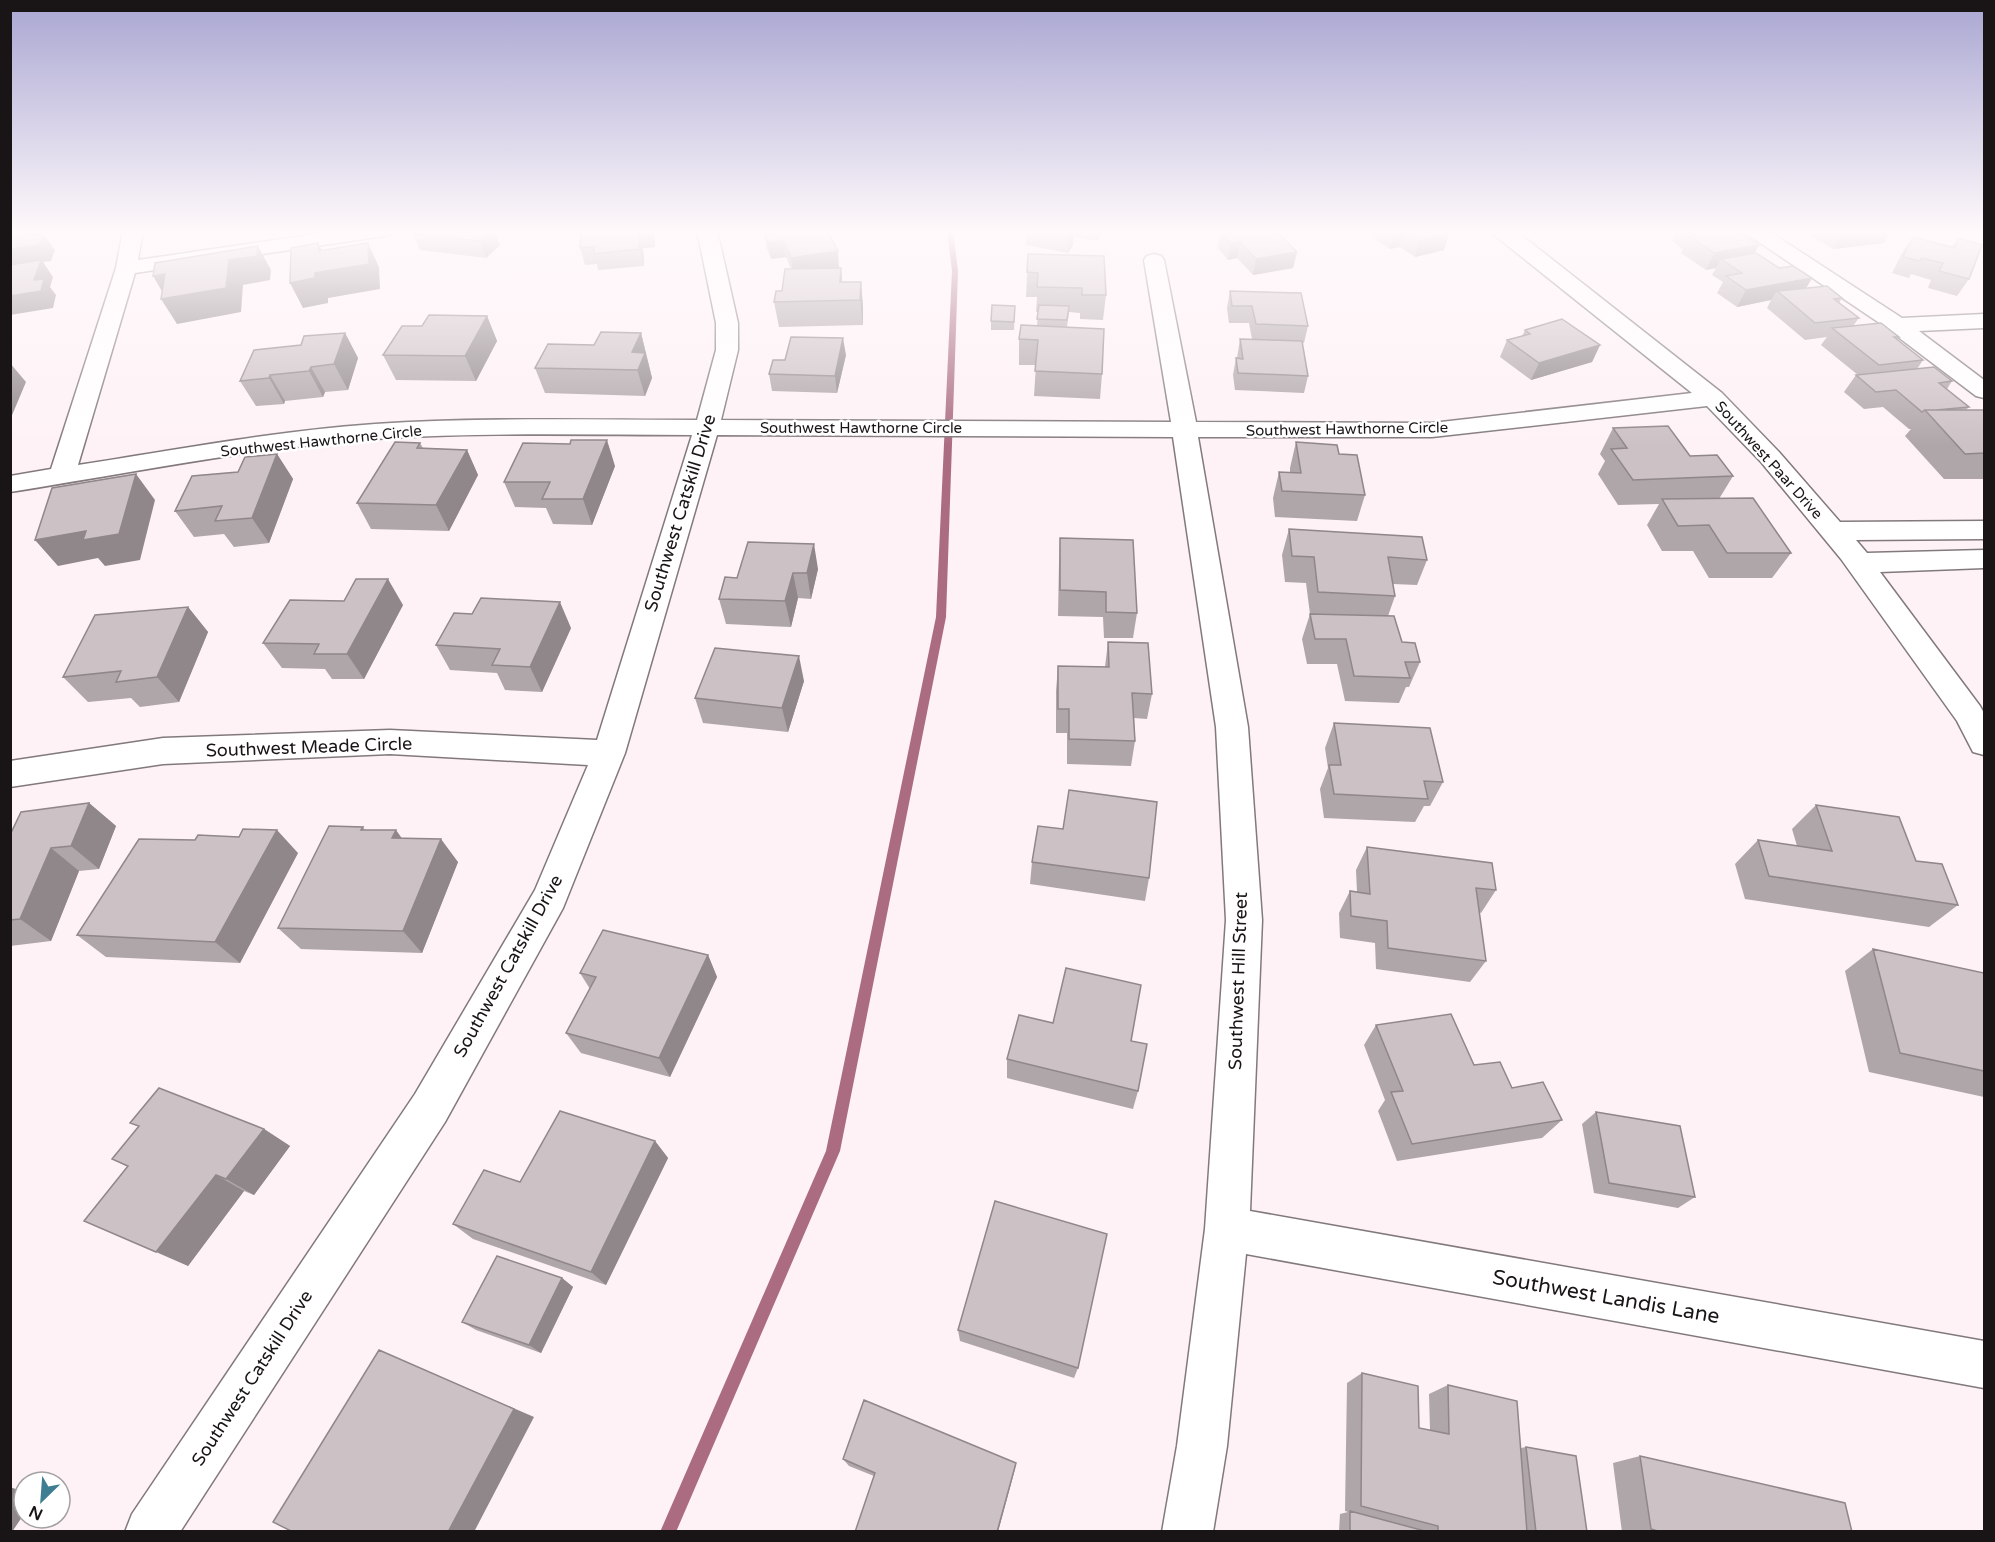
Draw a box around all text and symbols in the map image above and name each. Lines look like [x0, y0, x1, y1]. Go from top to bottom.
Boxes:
street label: Southwest Paar Drive [1711, 397, 1827, 523]
street label: Southwest Catskill Drive [639, 412, 721, 614]
street label: Southwest Hawthorne Circle [1246, 418, 1448, 440]
street label: Southwest Hawthorne Circle [760, 419, 962, 437]
street label: Southwest Hawthorne Circle [219, 421, 423, 461]
street label: Southwest Meade Circle [205, 732, 413, 762]
street label: Southwest Catskill Drive [449, 871, 567, 1061]
street label: Southwest Hill Street [1224, 892, 1252, 1070]
street label: Southwest Landis Lane [1490, 1265, 1722, 1329]
street label: Southwest Catskill Drive [187, 1286, 317, 1470]
north arrow [12, 1470, 72, 1530]
text: N [26, 1501, 46, 1524]

